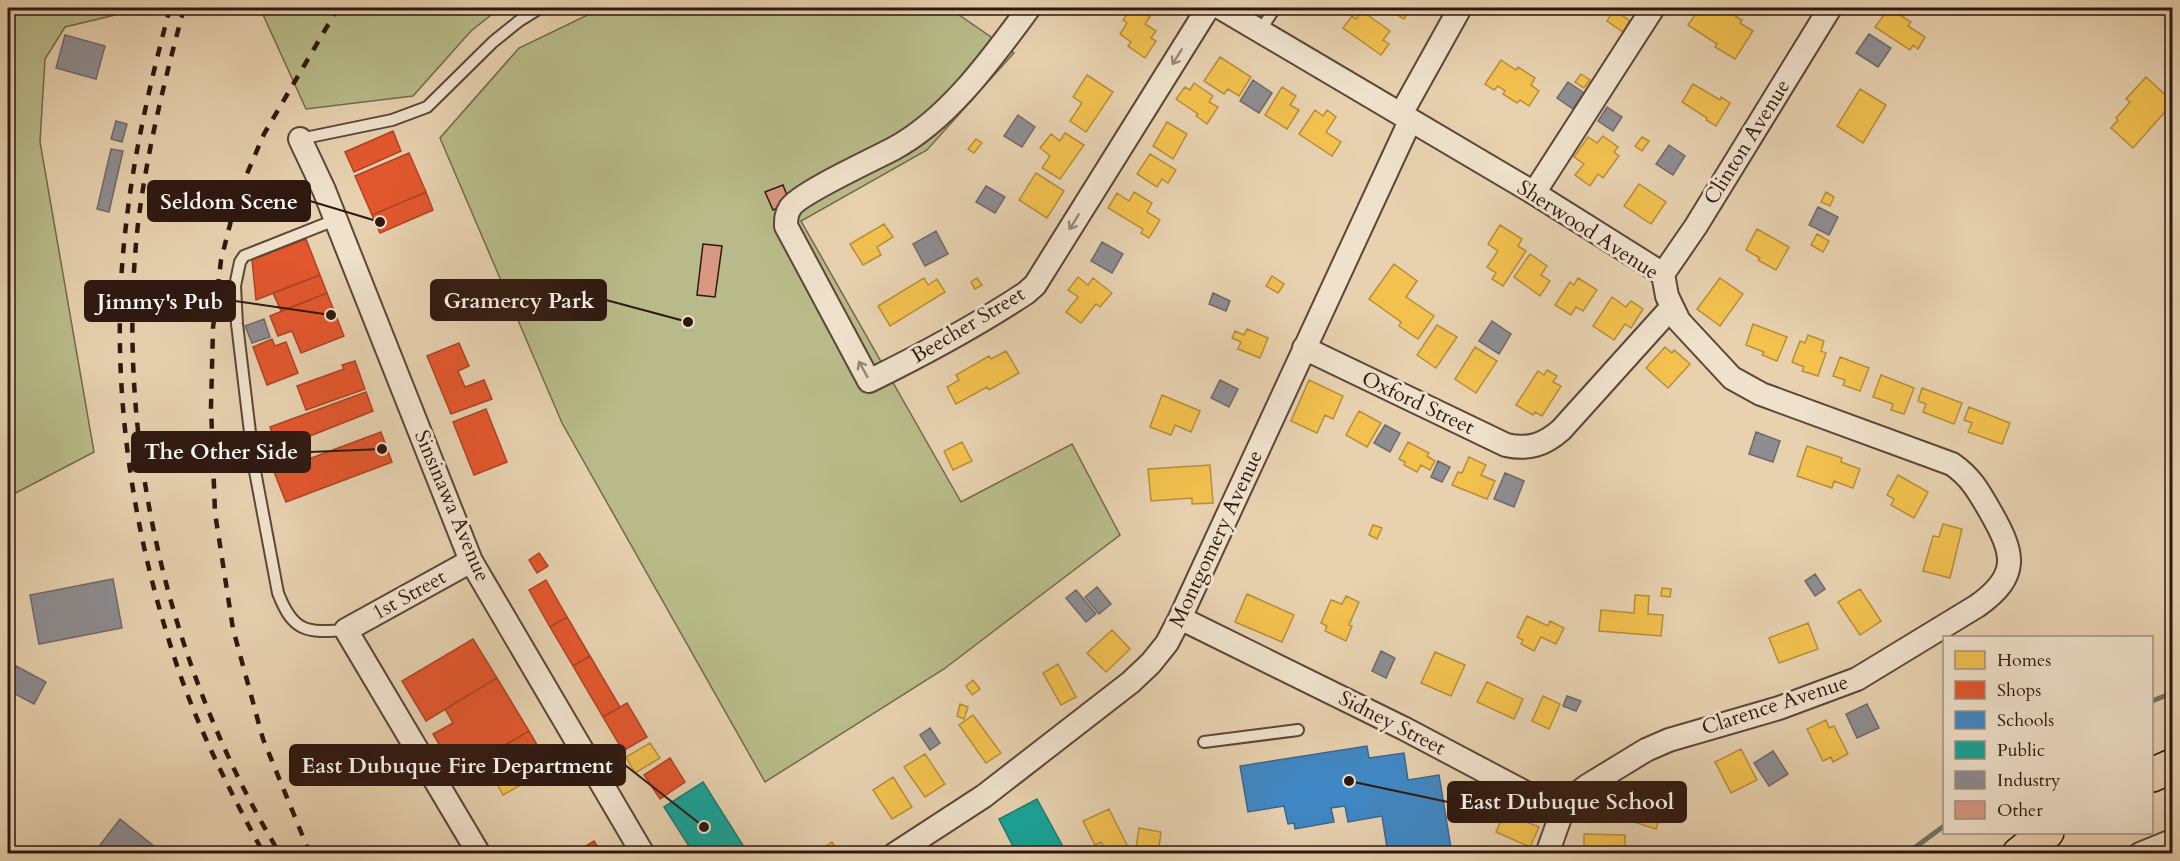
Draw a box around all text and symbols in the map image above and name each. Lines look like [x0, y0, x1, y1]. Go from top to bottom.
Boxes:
one-way arrow [1171, 48, 1183, 65]
street label: Clinton Avenue [1697, 74, 1797, 210]
street label: Sherwood Avenue [1511, 173, 1665, 287]
callout: Seldom Scene [148, 181, 310, 221]
text: Seldom Scene [160, 187, 298, 217]
one-way arrow [1067, 213, 1079, 230]
street label: Beecher Street [906, 279, 1031, 370]
callout: Gramercy Park [431, 280, 606, 320]
callout: Jimmy's Pub [85, 281, 235, 321]
text: Gramercy Park [444, 286, 595, 316]
text: Jimmy's Pub [94, 287, 223, 317]
one-way arrow [857, 361, 869, 378]
street label: Oxford Street [1357, 364, 1479, 442]
street label: Sinsinawa Avenue [407, 426, 497, 586]
callout: The Other Side [132, 432, 310, 472]
text: The Other Side [144, 437, 298, 467]
street label: Montgomery Avenue [1162, 446, 1270, 632]
street label: 1st Street [367, 563, 452, 627]
legend [1943, 636, 2153, 834]
text: Homes [1997, 648, 2051, 673]
street label: Clarence Avenue [1698, 668, 1852, 742]
text: Shops [1997, 678, 2041, 703]
street label: Sidney Street [1334, 684, 1451, 762]
text: Schools [1997, 708, 2054, 733]
text: Public [1997, 738, 2045, 763]
callout: East Dubuque Fire Department [290, 745, 625, 785]
text: East Dubuque Fire Department [301, 751, 613, 781]
text: Industry [1997, 768, 2061, 793]
callout: East Dubuque School [1448, 782, 1686, 822]
text: East Dubuque School [1460, 787, 1675, 817]
text: Other [1997, 798, 2043, 823]

